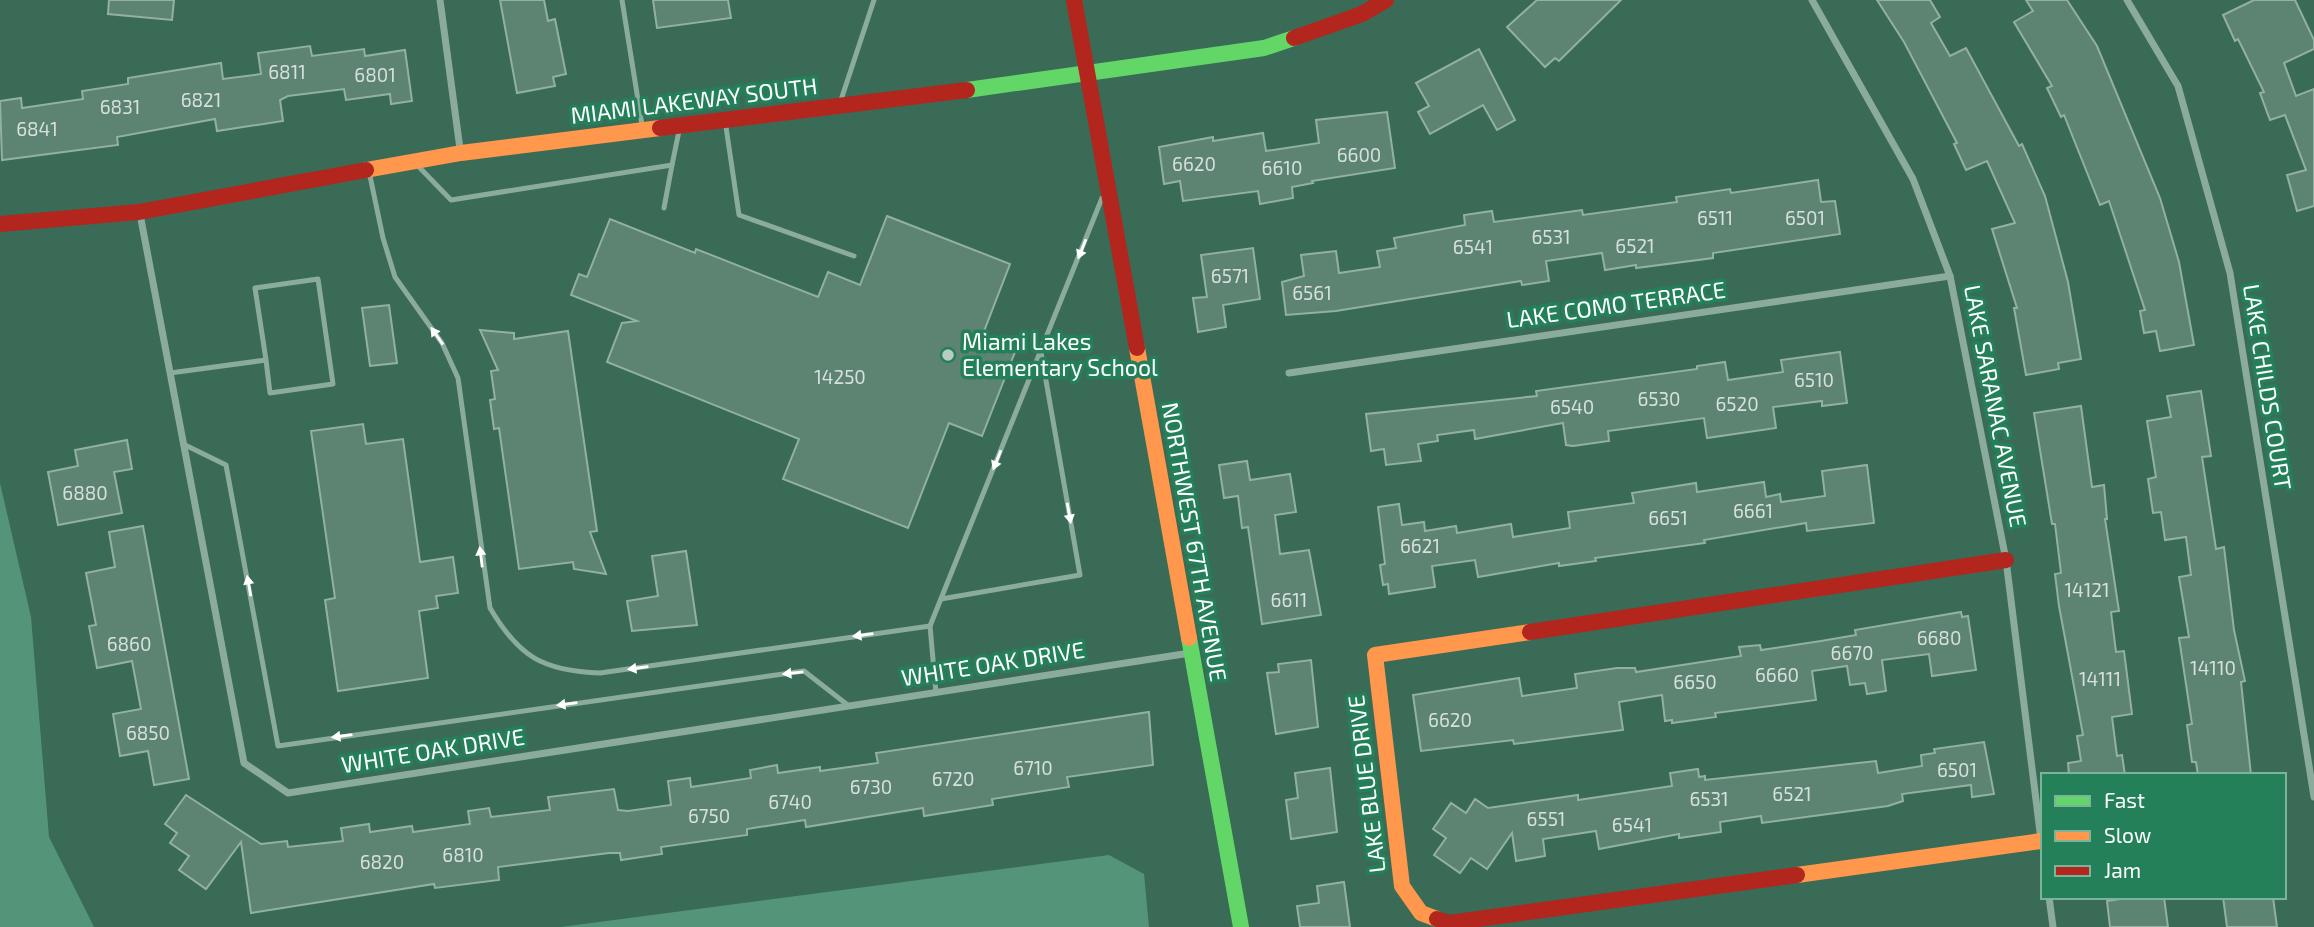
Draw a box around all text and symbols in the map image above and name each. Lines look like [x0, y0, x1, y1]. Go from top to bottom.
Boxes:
house number: 6811 [268, 60, 306, 83]
house number: 6801 [354, 63, 396, 86]
street label: MIAMI LAKEWAY SOUTH [569, 71, 819, 129]
house number: 6821 [181, 88, 221, 111]
house number: 6831 [100, 95, 140, 118]
house number: 6841 [16, 117, 58, 140]
house number: 6600 [1337, 143, 1381, 166]
house number: 6620 [1172, 152, 1216, 175]
house number: 6610 [1262, 156, 1302, 179]
house number: 6511 [1697, 206, 1733, 229]
house number: 6501 [1785, 206, 1825, 229]
house number: 6531 [1531, 225, 1571, 248]
house number: 6521 [1615, 234, 1655, 257]
house number: 6541 [1453, 235, 1493, 258]
one-way arrow [1076, 239, 1087, 260]
house number: 6571 [1211, 264, 1249, 287]
street label: LAKE COMO TERRACE [1505, 275, 1727, 333]
house number: 6561 [1292, 281, 1332, 304]
street label: LAKE SARANAC AVENUE [1959, 282, 2033, 529]
street label: LAKE CHILDS COURT [2238, 282, 2298, 492]
one-way arrow [430, 327, 444, 345]
place label: Miami Lakes Elementary School [962, 327, 1158, 381]
marker: Miami Lakes Elementary School [940, 347, 956, 363]
house number: 14250 [814, 365, 866, 388]
house number: 6510 [1794, 368, 1834, 391]
house number: 6530 [1637, 387, 1681, 410]
house number: 6520 [1715, 392, 1759, 415]
house number: 6540 [1550, 395, 1594, 418]
street label: NORTHWEST 67TH AVENUE [1157, 400, 1233, 684]
one-way arrow [991, 450, 1002, 471]
house number: 6880 [62, 481, 108, 504]
house number: 6661 [1733, 499, 1773, 522]
one-way arrow [1064, 502, 1075, 524]
house number: 6651 [1648, 506, 1688, 529]
house number: 6621 [1400, 534, 1440, 557]
one-way arrow [475, 546, 486, 568]
one-way arrow [243, 575, 254, 597]
house number: 14121 [2064, 578, 2110, 601]
house number: 6611 [1271, 588, 1307, 611]
house number: 6680 [1917, 626, 1961, 649]
one-way arrow [852, 630, 874, 641]
house number: 6860 [107, 632, 151, 655]
street label: WHITE OAK DRIVE [899, 635, 1086, 691]
house number: 6670 [1831, 641, 1873, 664]
house number: 14110 [2190, 656, 2236, 679]
one-way arrow [627, 662, 649, 673]
house number: 6660 [1755, 663, 1799, 686]
house number: 14111 [2079, 667, 2121, 690]
one-way arrow [782, 668, 804, 679]
house number: 6650 [1673, 670, 1717, 693]
street label: LAKE BLUE DRIVE [1341, 694, 1391, 875]
one-way arrow [556, 699, 578, 710]
house number: 6620 [1428, 708, 1472, 731]
house number: 6850 [126, 721, 170, 744]
street label: WHITE OAK DRIVE [339, 722, 526, 778]
one-way arrow [331, 731, 353, 742]
house number: 6710 [1013, 756, 1053, 779]
house number: 6501 [1937, 758, 1977, 781]
house number: 6720 [932, 767, 974, 790]
legend [2041, 773, 2286, 899]
house number: 6730 [850, 775, 892, 798]
house number: 6521 [1772, 782, 1812, 805]
house number: 6531 [1689, 787, 1729, 810]
text: Fast [2104, 787, 2145, 812]
house number: 6740 [768, 790, 812, 813]
house number: 6750 [688, 804, 730, 827]
house number: 6551 [1527, 807, 1565, 830]
house number: 6541 [1612, 813, 1652, 836]
text: Slow [2104, 822, 2151, 847]
house number: 6810 [442, 843, 484, 866]
house number: 6820 [360, 850, 404, 873]
text: Jam [2104, 857, 2141, 882]

